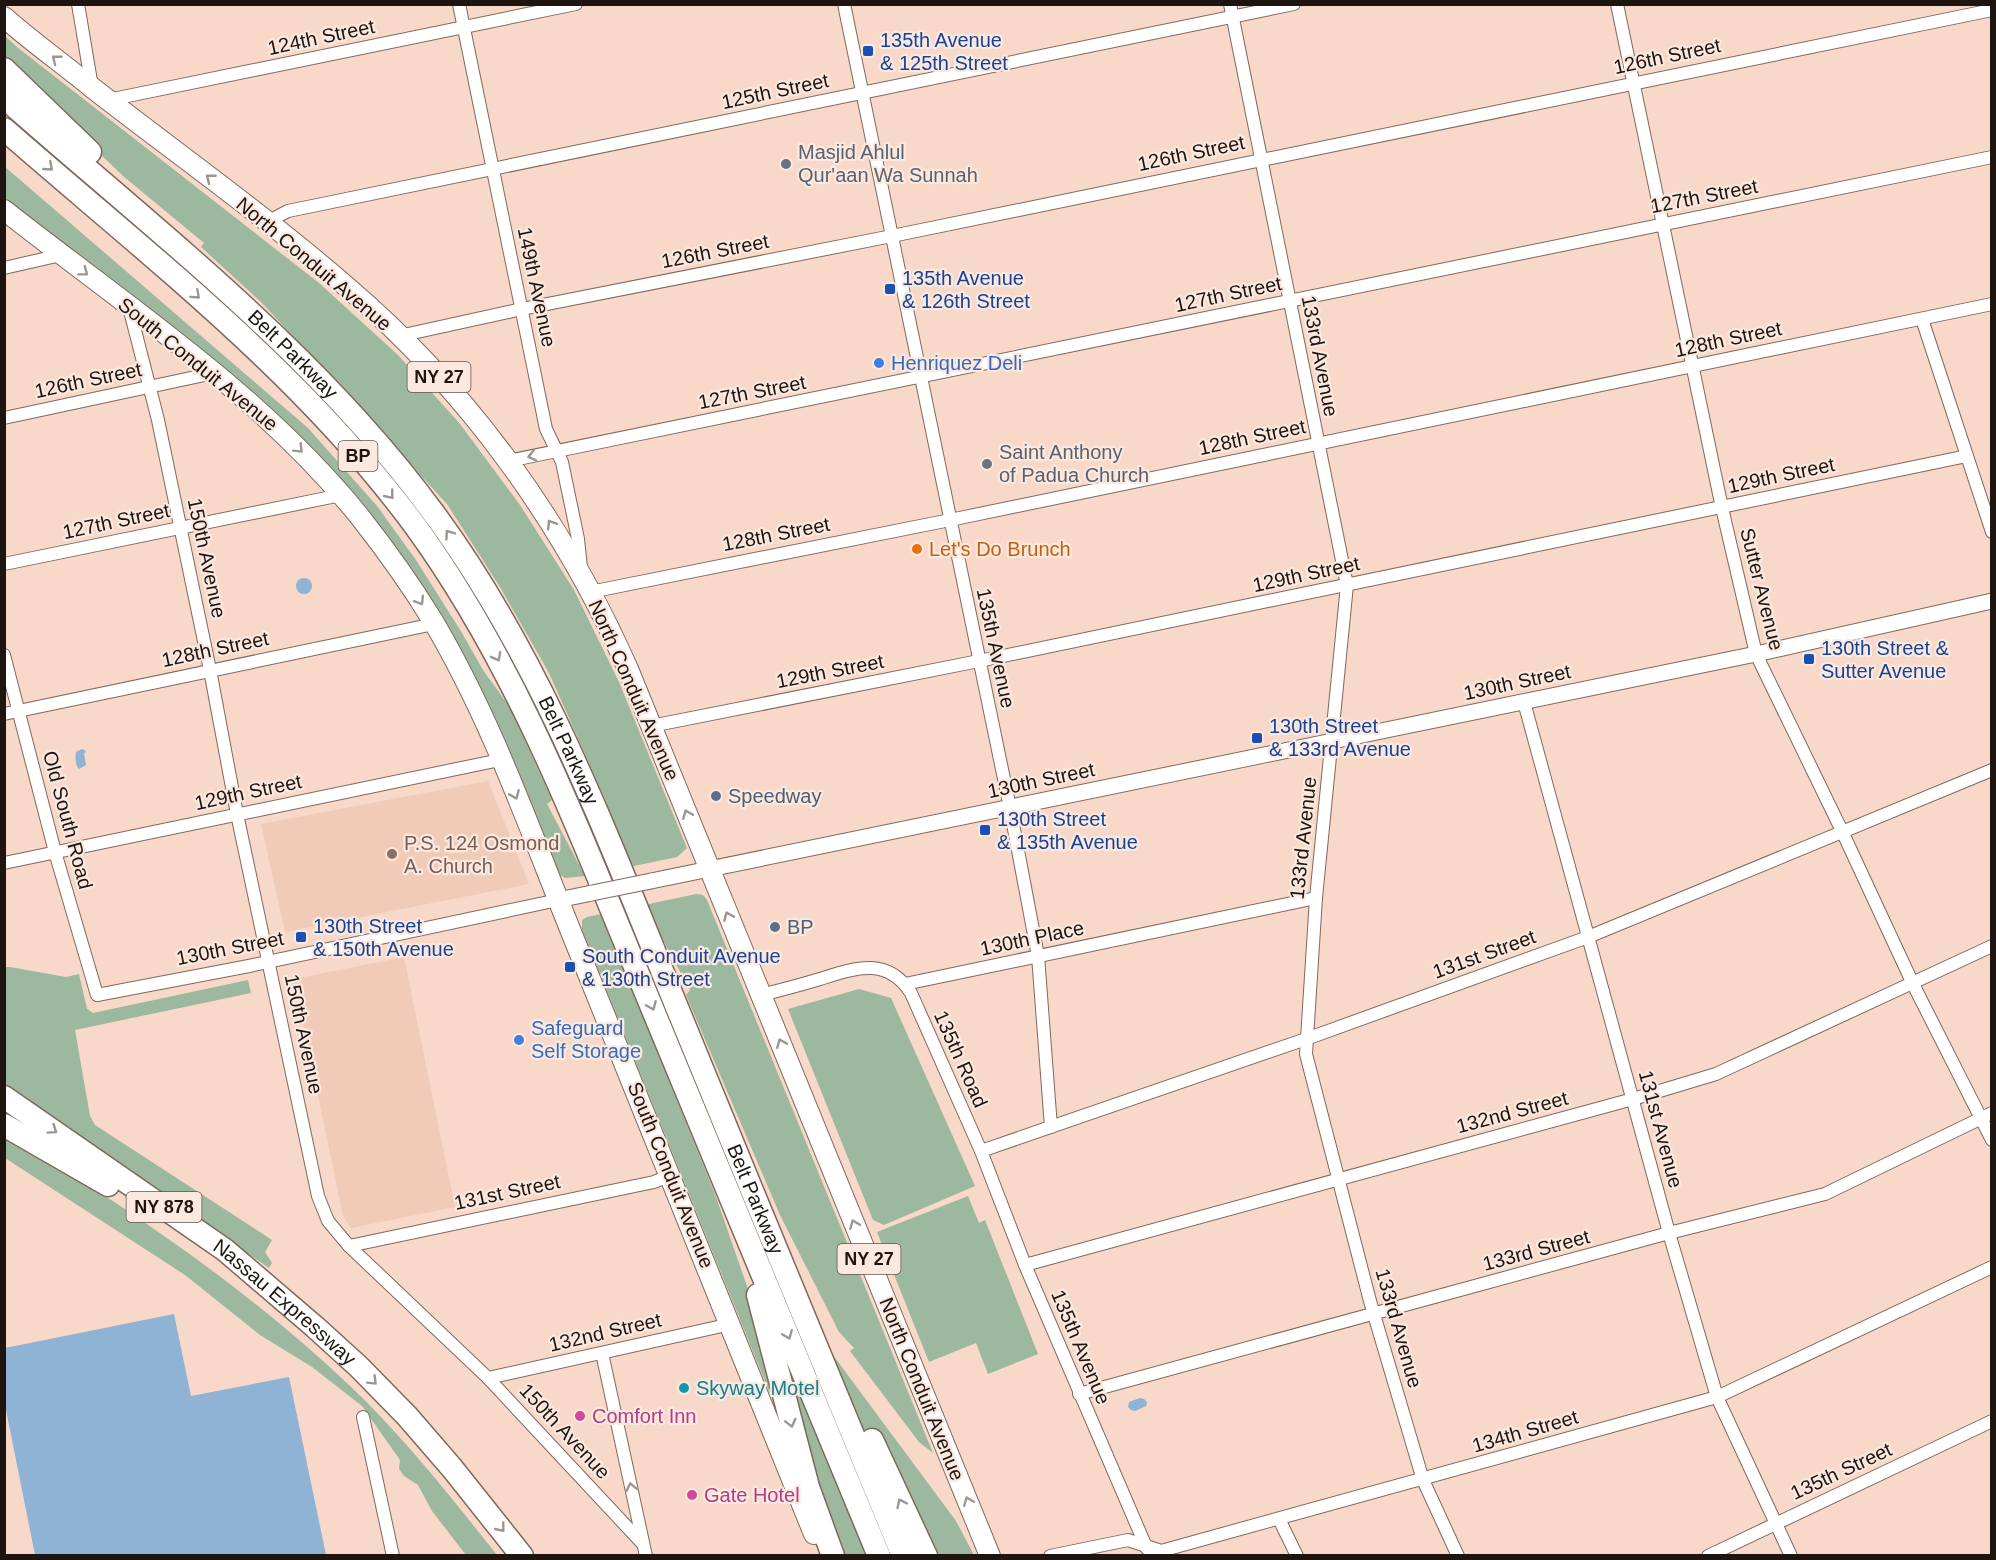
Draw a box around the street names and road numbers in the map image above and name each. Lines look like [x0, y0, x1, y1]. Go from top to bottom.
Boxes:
street label: 124th Street [265, 15, 377, 59]
street label: 126th Street [1611, 34, 1723, 78]
street label: 125th Street [719, 69, 831, 113]
street label: 126th Street [1135, 131, 1247, 175]
street label: 127th Street [1648, 175, 1760, 217]
street label: North Conduit Avenue [232, 193, 396, 335]
street label: 149th Avenue [514, 225, 560, 349]
street label: 126th Street [659, 230, 771, 272]
street label: 127th Street [1172, 272, 1284, 316]
street label: South Conduit Avenue [114, 293, 282, 435]
street label: 133rd Avenue [1297, 293, 1343, 419]
street label: Belt Parkway [244, 305, 342, 403]
street label: 128th Street [1672, 317, 1784, 361]
street label: 126th Street [32, 358, 144, 402]
road number: NY 27 [408, 362, 470, 392]
street label: 127th Street [696, 371, 808, 413]
street label: 128th Street [1196, 415, 1308, 459]
road number: BP [338, 441, 378, 471]
street label: 129th Street [1725, 453, 1837, 497]
street label: 150th Avenue [184, 496, 230, 620]
street label: 127th Street [60, 499, 172, 543]
street label: 128th Street [720, 513, 832, 555]
street label: Sutter Avenue [1736, 526, 1788, 652]
street label: 129th Street [1250, 552, 1362, 596]
street label: 135th Avenue [973, 586, 1019, 710]
street label: North Conduit Avenue [584, 596, 684, 784]
street label: 128th Street [159, 627, 271, 671]
street label: 129th Street [774, 650, 886, 692]
street label: 130th Street [1461, 660, 1573, 704]
street label: Belt Parkway [534, 693, 603, 808]
street label: Old South Road [39, 748, 97, 892]
street label: 130th Street [985, 758, 1097, 802]
street label: 129th Street [192, 770, 304, 814]
street label: 133rd Avenue [1286, 776, 1320, 900]
street label: 130th Place [978, 916, 1086, 960]
street label: 131st Street [1430, 925, 1539, 983]
street label: 130th Street [174, 927, 286, 969]
street label: 150th Avenue [281, 972, 327, 1096]
street label: 135th Road [930, 1007, 992, 1111]
street label: 131st Avenue [1635, 1068, 1687, 1190]
street label: South Conduit Avenue [624, 1079, 718, 1271]
street label: 132nd Street [1454, 1086, 1571, 1137]
street label: Belt Parkway [723, 1141, 788, 1257]
street label: 131st Street [452, 1170, 562, 1214]
road number: NY 878 [126, 1192, 201, 1222]
street label: 133rd Street [1480, 1225, 1592, 1275]
street label: Nassau Expressway [209, 1234, 360, 1370]
road number: NY 27 [838, 1244, 900, 1274]
street label: 133rd Avenue [1371, 1266, 1427, 1390]
street label: 135th Avenue [1047, 1287, 1115, 1407]
street label: North Conduit Avenue [875, 1294, 969, 1484]
street label: 132nd Street [547, 1308, 664, 1356]
street label: 150th Avenue [515, 1379, 615, 1483]
street label: 134th Street [1470, 1405, 1581, 1457]
street label: 135th Street [1787, 1438, 1895, 1504]

